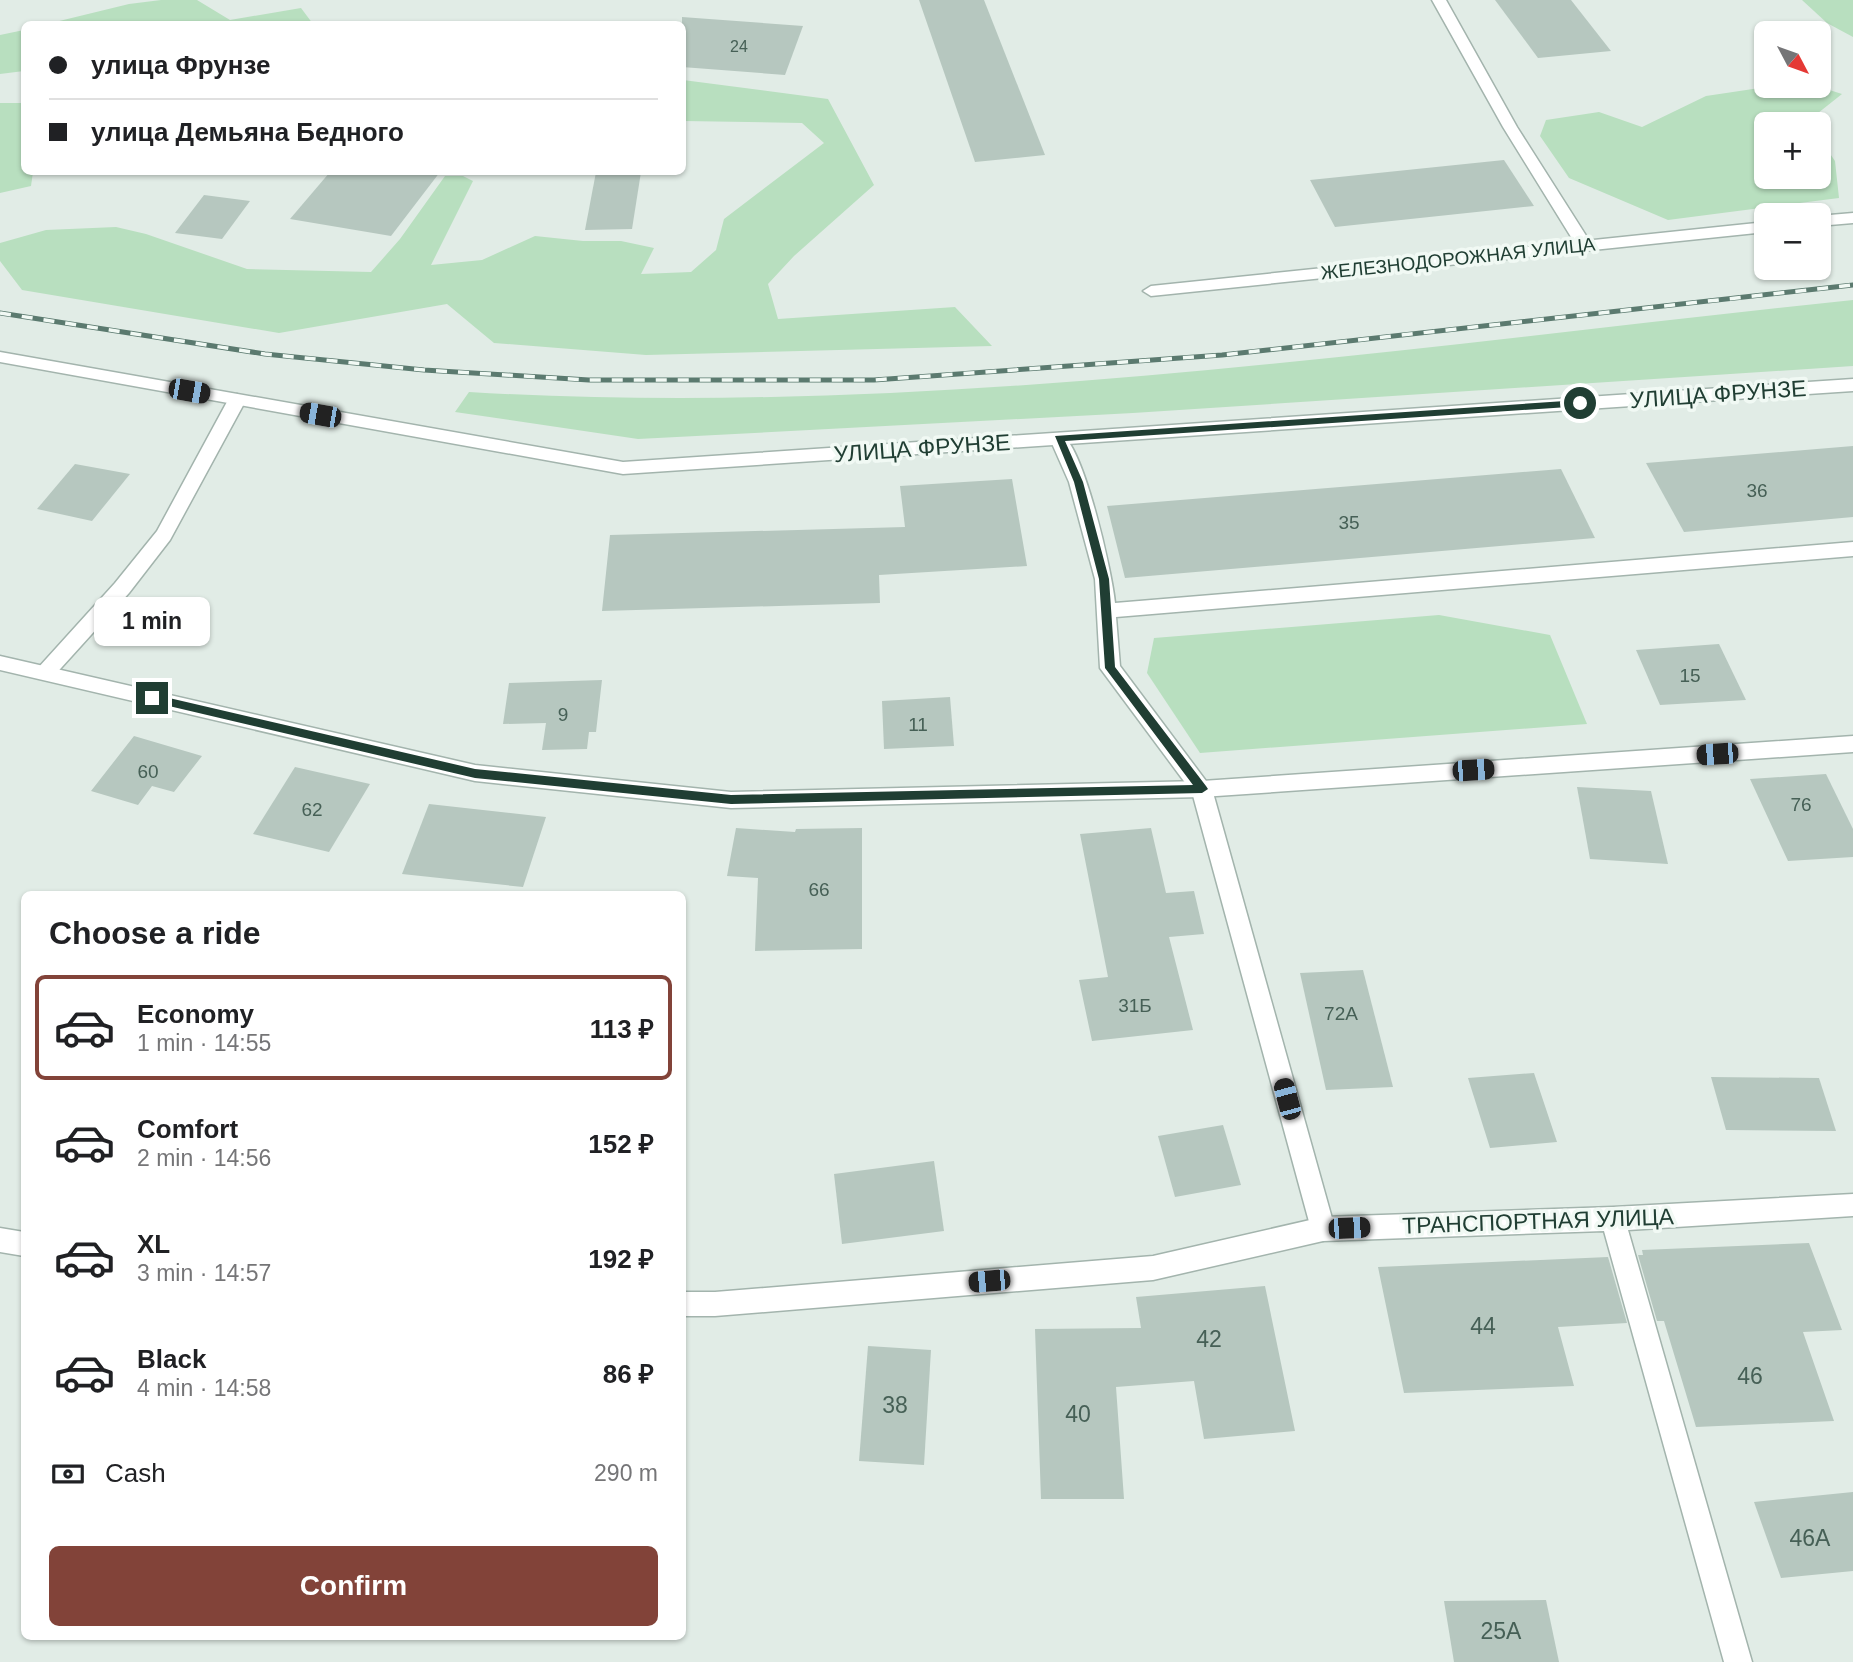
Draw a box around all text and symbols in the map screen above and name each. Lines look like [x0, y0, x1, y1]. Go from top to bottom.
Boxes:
north arrow [1754, 21, 1830, 98]
map controls [1754, 21, 1831, 280]
house number: 24 [730, 38, 748, 55]
text: улица Фрунзе [91, 50, 271, 80]
button: + [1754, 112, 1831, 189]
text: улица Демьяна Бедного [91, 117, 404, 147]
button: − [1754, 203, 1831, 280]
street label: ЖЕЛЕЗНОДОРОЖНАЯ УЛИЦА [1320, 234, 1597, 283]
street label: УЛИЦА ФРУНЗЕ [1629, 375, 1807, 413]
car [167, 377, 212, 405]
route start [1564, 387, 1596, 419]
car [298, 401, 343, 429]
street label: УЛИЦА ФРУНЗЕ [833, 429, 1011, 467]
house number: 36 [1746, 480, 1768, 501]
house number: 35 [1338, 512, 1360, 533]
callout: 1 min [94, 596, 210, 646]
text: 1 min [122, 608, 182, 634]
house number: 15 [1679, 665, 1701, 686]
route end [136, 682, 168, 714]
house number: 9 [558, 704, 568, 725]
house number: 11 [908, 714, 928, 735]
car [1696, 742, 1739, 766]
car [1452, 758, 1495, 782]
house number: 60 [137, 761, 159, 782]
house number: 76 [1790, 794, 1812, 815]
house number: 62 [301, 799, 323, 820]
house number: 66 [808, 879, 830, 900]
text: Choose a ride [49, 915, 261, 951]
house number: 31Б [1118, 995, 1152, 1016]
icon: car [53, 996, 116, 1059]
text: Economy [137, 999, 254, 1029]
house number: 72А [1324, 1003, 1358, 1024]
text: 113 ₽ [590, 1014, 654, 1044]
text: 1 min · 14:55 [137, 1030, 271, 1056]
car [1272, 1076, 1303, 1122]
icon: car [53, 1111, 116, 1174]
text: Comfort [137, 1114, 238, 1144]
text: 152 ₽ [588, 1129, 654, 1159]
text: 2 min · 14:56 [137, 1145, 271, 1171]
street label: ТРАНСПОРТНАЯ УЛИЦА [1402, 1203, 1675, 1239]
car [1328, 1217, 1371, 1239]
icon: car [53, 1226, 116, 1289]
text: XL [137, 1229, 170, 1259]
text: 192 ₽ [588, 1244, 654, 1274]
text: 3 min · 14:57 [137, 1260, 271, 1286]
car [968, 1269, 1011, 1293]
house number: 44 [1470, 1313, 1496, 1339]
house number: 42 [1196, 1326, 1222, 1352]
icon: car [53, 1341, 116, 1404]
text: Black [137, 1344, 206, 1374]
text: 86 ₽ [603, 1359, 654, 1389]
house number: 46 [1737, 1363, 1763, 1389]
text: 4 min · 14:58 [137, 1375, 271, 1401]
house number: 38 [882, 1392, 908, 1418]
house number: 40 [1065, 1401, 1091, 1427]
icon: cash [49, 1455, 87, 1493]
text: Cash [105, 1458, 166, 1488]
text: 290 m [594, 1460, 658, 1486]
house number: 46А [1790, 1525, 1831, 1551]
button: Confirm [49, 1546, 658, 1626]
house number: 25А [1481, 1618, 1522, 1644]

